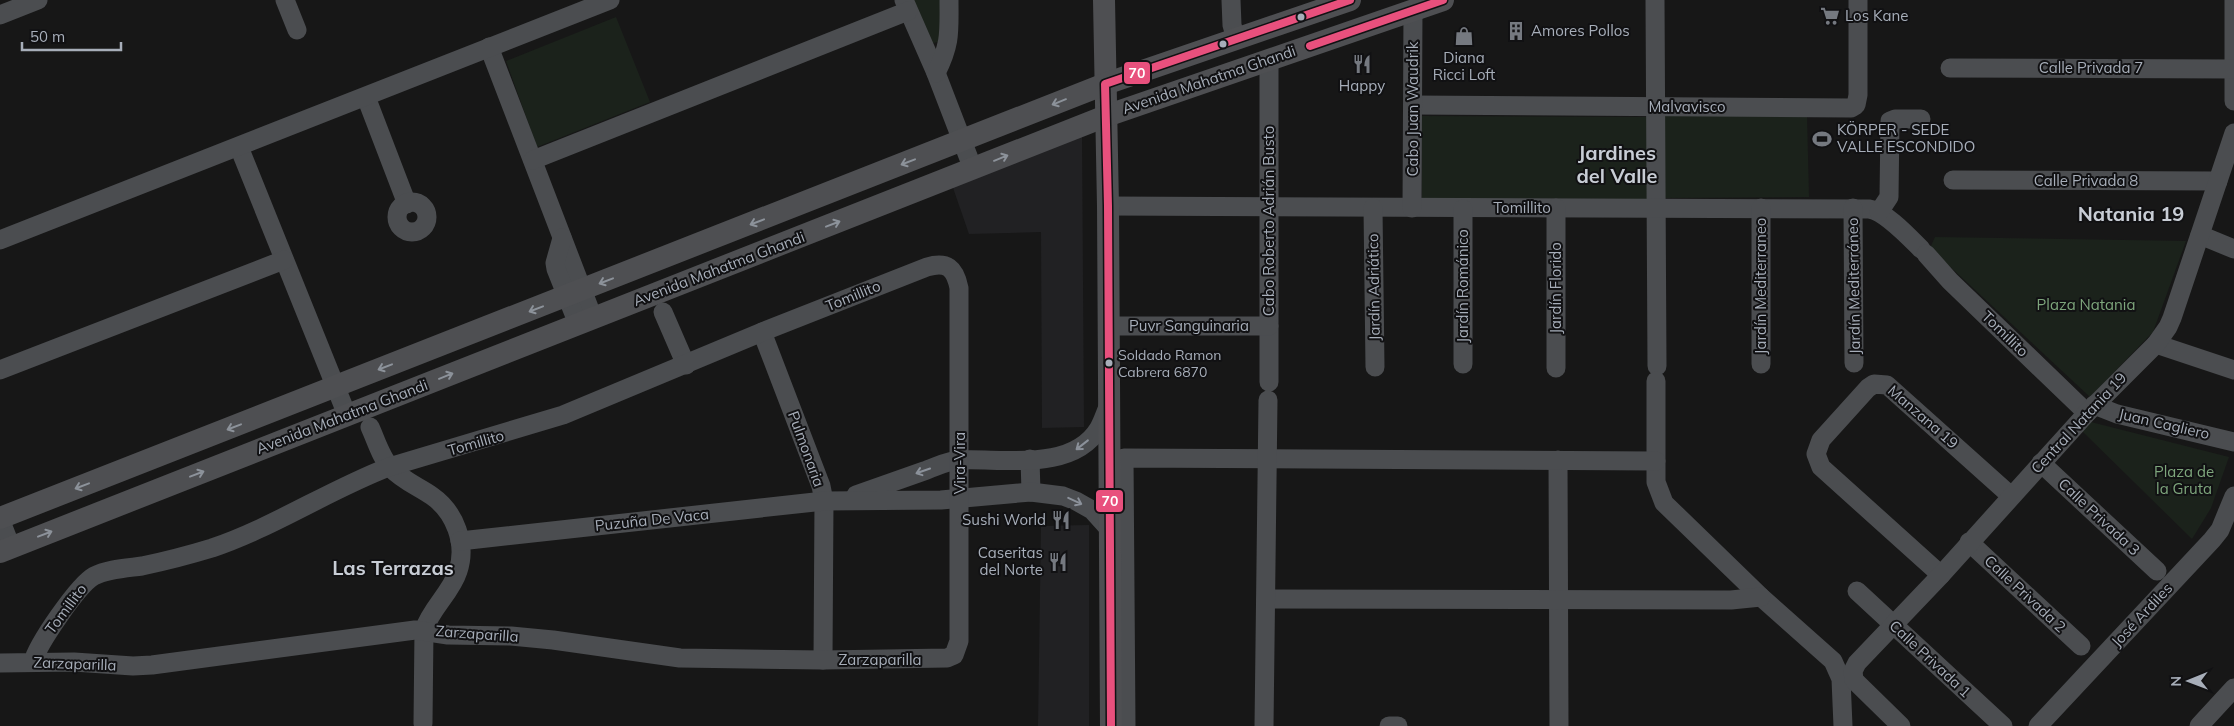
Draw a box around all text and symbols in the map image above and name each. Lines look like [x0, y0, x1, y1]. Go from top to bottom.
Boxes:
supermarket icon: Los Kane [1819, 5, 1841, 27]
place label: Los Kane [1845, 6, 1908, 25]
unlabelled marker [1296, 12, 1306, 22]
scale bar [22, 20, 121, 52]
building icon: Amores Pollos [1505, 20, 1527, 42]
place label: Amores Pollos [1531, 21, 1630, 40]
shop icon: Diana Ricci Loft [1453, 25, 1475, 47]
text: 50 m [30, 27, 65, 46]
unlabelled marker [1218, 39, 1228, 49]
street label: Avenida Mahatma Ghandi [1120, 41, 1298, 118]
street label: Cabo Juan Waudrik [1403, 41, 1422, 177]
place label: Diana Ricci Loft [1433, 48, 1495, 84]
restaurant icon: Happy [1351, 53, 1373, 75]
street label: Calle Privada 7 [2039, 58, 2143, 77]
line badge: 70 [1123, 61, 1151, 85]
text: 70 [1129, 64, 1145, 82]
place label: Happy [1339, 76, 1385, 95]
street label: Malvavisco [1649, 97, 1726, 116]
one-way arrow [1052, 98, 1067, 107]
place label: KÖRPER - SEDE VALLE ESCONDIDO [1837, 120, 1975, 156]
street label: Cabo Roberto Adrián Busto [1259, 126, 1278, 316]
sports icon: KÖRPER - SEDE VALLE ESCONDIDO [1811, 128, 1833, 150]
district label: Jardines del Valle [1576, 140, 1658, 188]
one-way arrow [993, 153, 1008, 162]
one-way arrow [901, 159, 916, 168]
street label: Calle Privada 8 [2034, 171, 2138, 190]
street label: Tomillito [1493, 198, 1551, 217]
district label: Natania 19 [2078, 201, 2184, 226]
street label: Jardín Mediterráneo [1843, 217, 1864, 355]
one-way arrow [750, 218, 765, 227]
street label: Jardín Mediterraneo [1751, 218, 1770, 354]
one-way arrow [825, 219, 841, 228]
street label: Avenida Mahatma Ghandi [630, 227, 807, 310]
street label: Jardín Románico [1453, 229, 1472, 343]
street label: Jardín Adriático [1363, 233, 1384, 341]
street label: Jardín Florido [1546, 242, 1565, 334]
street label: Tomillito [823, 276, 883, 315]
one-way arrow [599, 277, 614, 287]
park label: Plaza Natania [2037, 295, 2135, 314]
one-way arrow [529, 304, 544, 314]
street label: Tomillito [1978, 307, 2033, 361]
street label: Puvr Sanguinaria [1129, 316, 1249, 335]
place label: Soldado Ramon Cabrera 6870 [1118, 346, 1221, 381]
marker: Soldado Ramon Cabrera 6870 [1104, 358, 1114, 368]
one-way arrow [378, 363, 393, 373]
street label: Central Natania 19 [2027, 368, 2130, 477]
one-way arrow [438, 371, 453, 380]
street label: Avenida Mahatma Ghandi [253, 375, 430, 458]
street label: Manzana 19 [1884, 381, 1962, 452]
street label: Juan Cagliero [2117, 404, 2211, 443]
street label: Pulmonaria [784, 408, 829, 489]
one-way arrow [226, 423, 241, 432]
street label: Tomillito [446, 425, 506, 460]
street label: Vira-Vira [950, 432, 969, 494]
one-way arrow [1076, 440, 1089, 451]
park label: Plaza de la Gruta [2154, 462, 2214, 498]
one-way arrow [915, 467, 931, 476]
one-way arrow [189, 469, 204, 478]
street label: Calle Privada 3 [2055, 474, 2144, 559]
one-way arrow [75, 482, 90, 491]
line badge: 70 [1095, 489, 1124, 513]
text: 70 [1102, 492, 1118, 510]
one-way arrow [1067, 497, 1082, 506]
street label: Puzuña De Vaca [594, 504, 710, 535]
restaurant icon: Sushi World [1050, 509, 1072, 531]
place label: Sushi World [962, 510, 1046, 529]
one-way arrow [37, 529, 52, 538]
place label: Caseritas del Norte [978, 543, 1043, 579]
restaurant icon: Caseritas del Norte [1047, 551, 1069, 573]
street label: Calle Privada 2 [1981, 551, 2070, 636]
district label: Las Terrazas [332, 555, 454, 580]
street label: José Ardiles [2107, 579, 2176, 651]
street label: Tomillito [41, 580, 91, 637]
street label: Calle Privada 1 [1886, 616, 1975, 701]
street label: Zarzaparilla [435, 621, 519, 646]
street label: Zarzaparilla [838, 650, 922, 669]
street label: Zarzaparilla [33, 653, 117, 674]
north arrow [2164, 656, 2214, 706]
text: N [2167, 676, 2185, 687]

